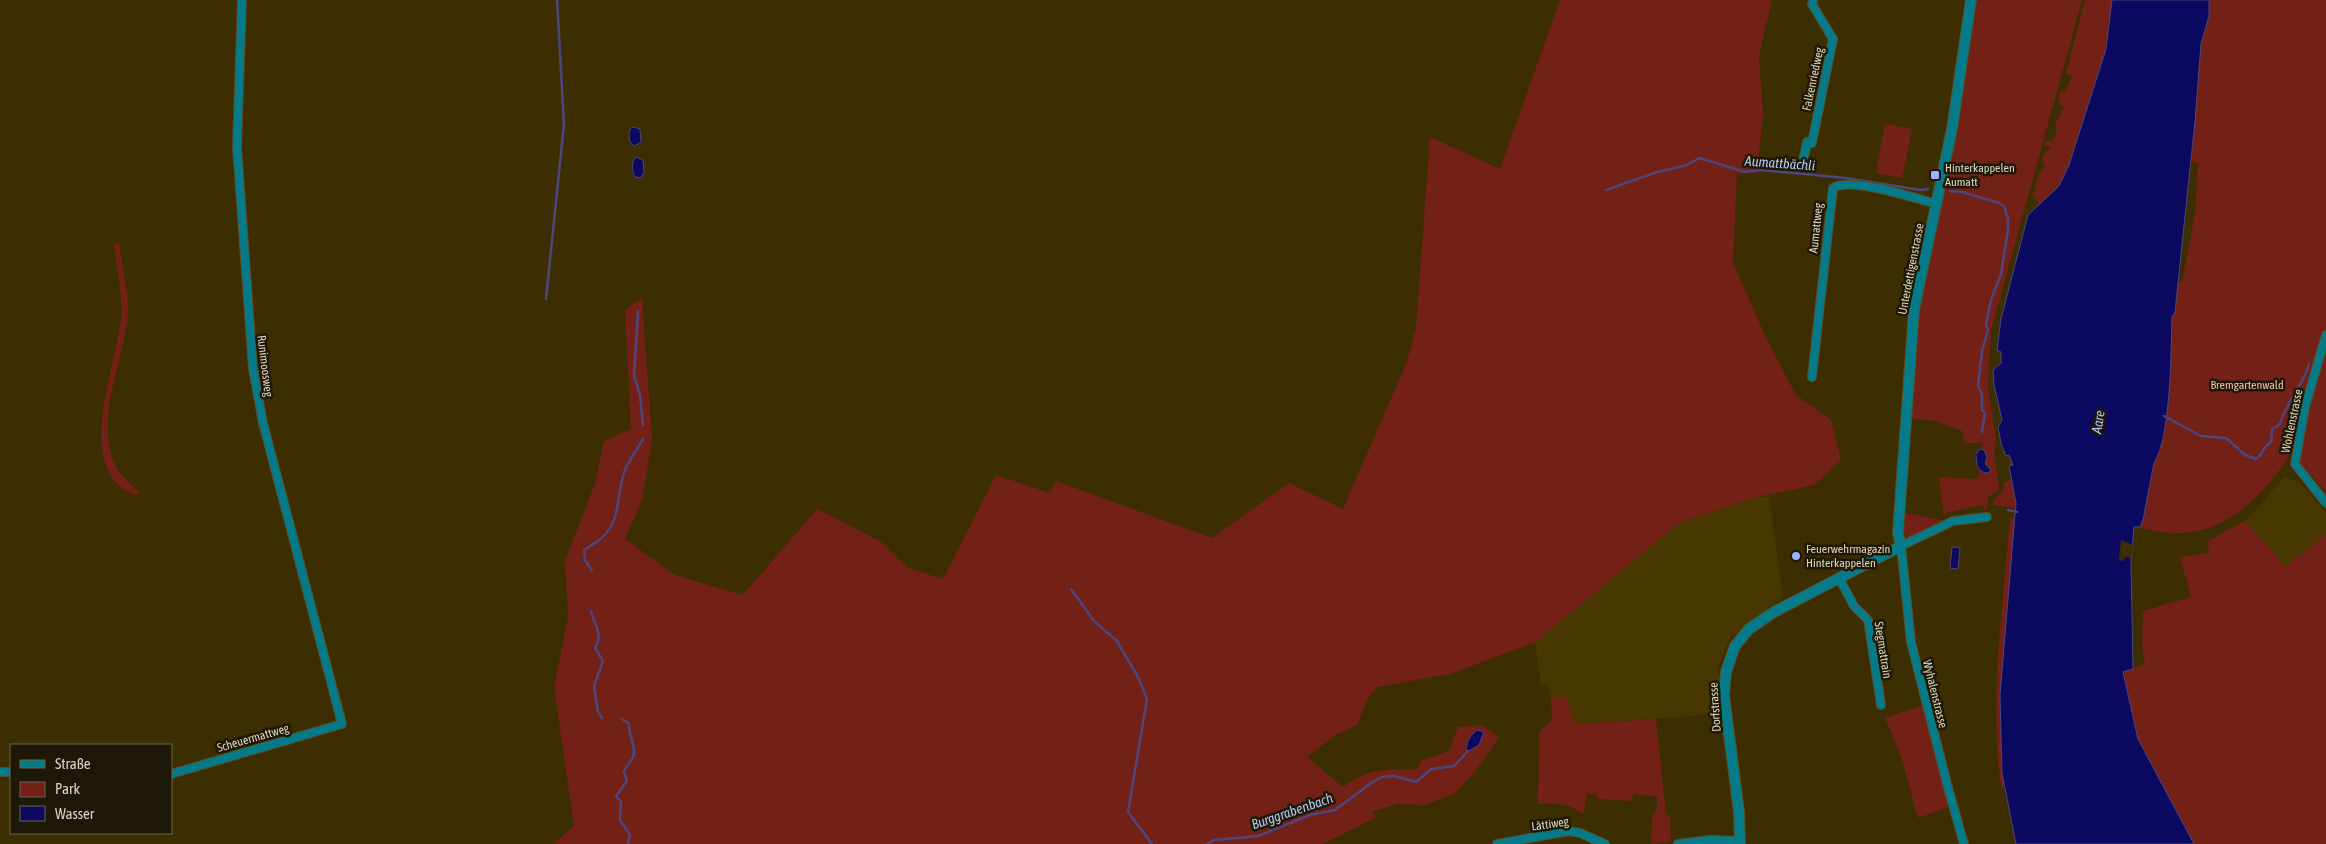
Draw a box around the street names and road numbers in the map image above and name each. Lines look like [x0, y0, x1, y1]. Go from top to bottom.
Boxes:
street label: Falkenriedweg [1799, 45, 1827, 112]
street label: Aumattweg [1806, 201, 1826, 254]
street label: Unterdettigenstrasse [1895, 222, 1927, 316]
street label: Runimoosweg [254, 334, 276, 399]
street label: Wohlenstrasse [2278, 388, 2306, 454]
street label: Stegmattrain [1872, 620, 1894, 680]
street label: Wyhalenstrasse [1920, 658, 1950, 730]
street label: Dorfstrasse [1706, 682, 1724, 732]
street label: Scheuermattweg [215, 721, 291, 755]
street label: Lättiweg [1530, 814, 1570, 834]

